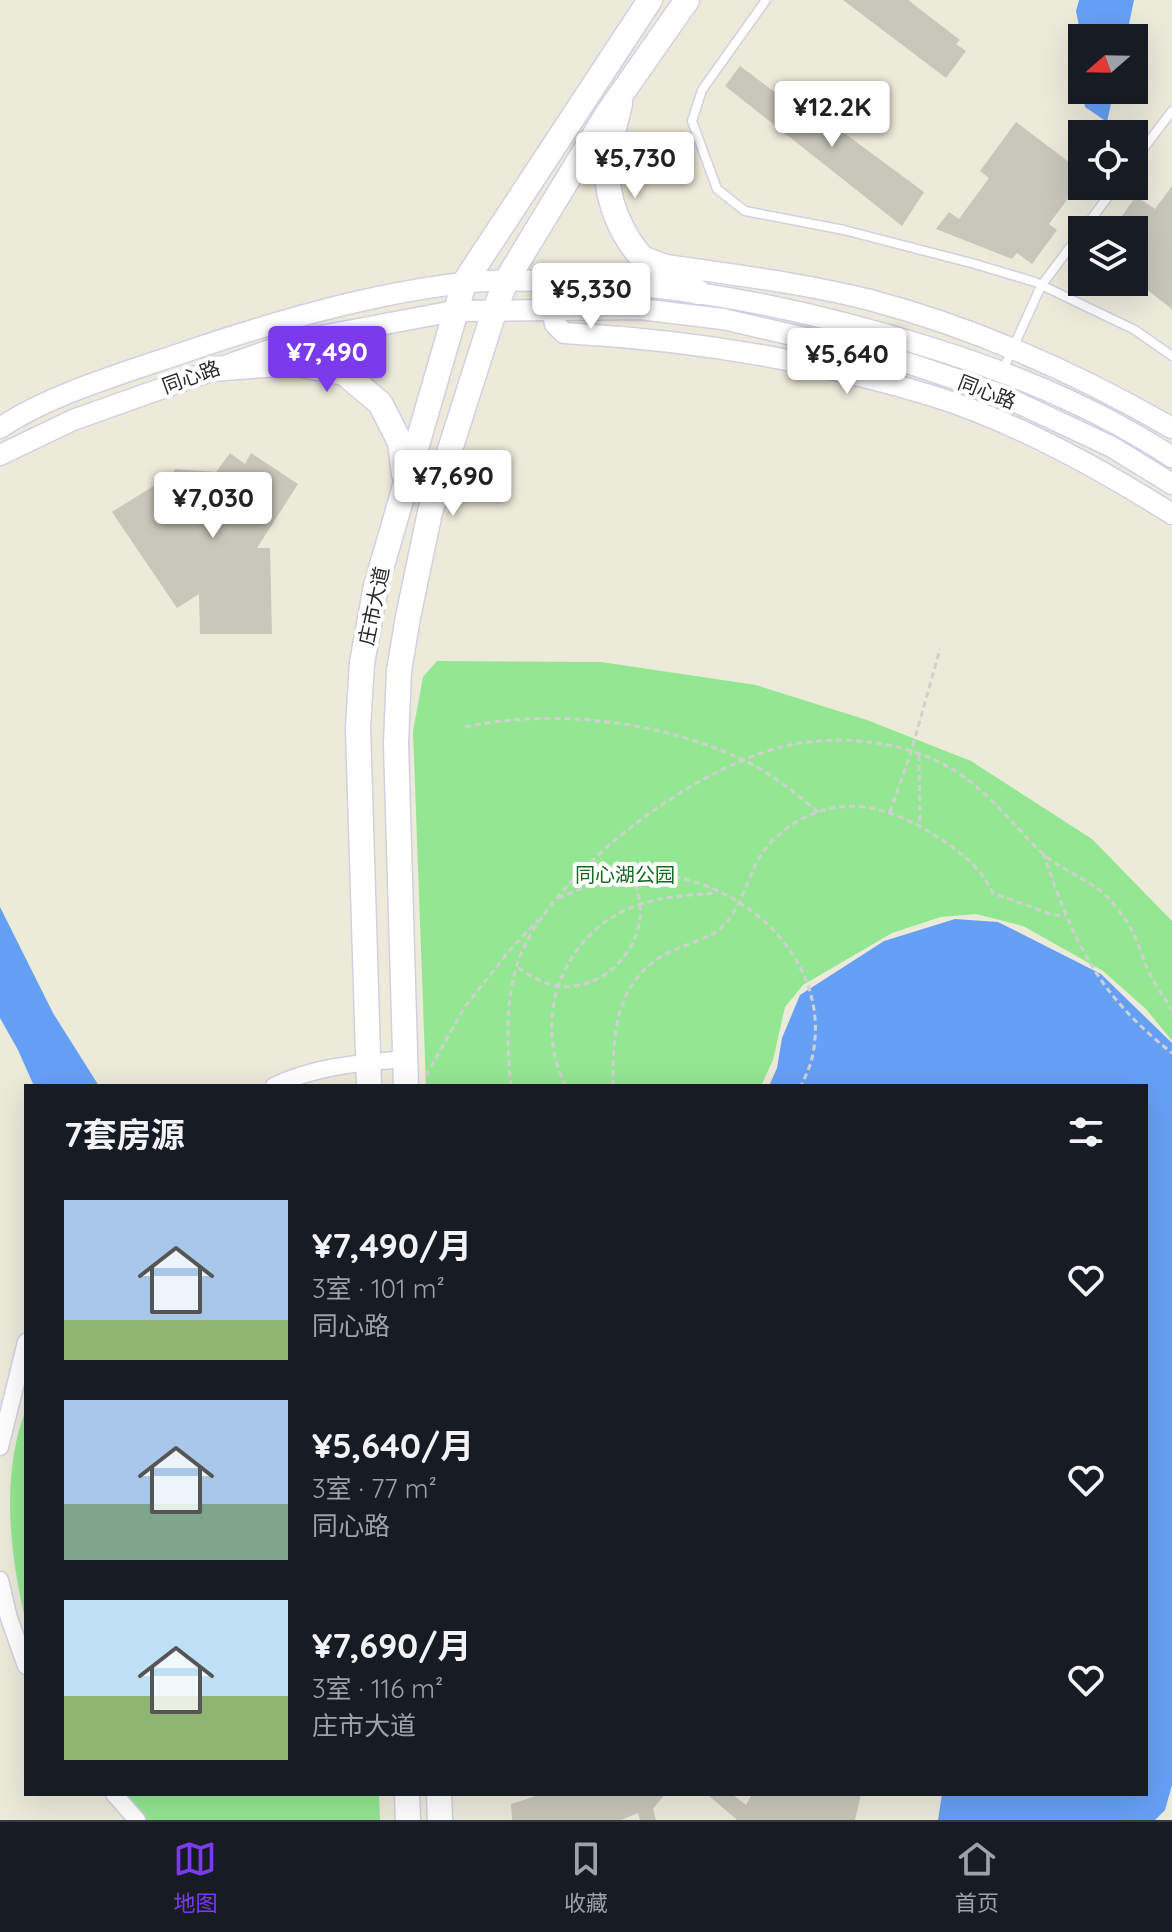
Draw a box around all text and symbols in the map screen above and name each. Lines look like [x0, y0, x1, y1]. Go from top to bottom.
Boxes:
north arrow [1068, 24, 1148, 104]
map controls [1068, 24, 1148, 296]
pin: ¥12.2K [767, 81, 897, 149]
text: ¥12.2K [793, 90, 871, 123]
button: locate [1068, 120, 1148, 200]
pin: ¥5,730 [570, 132, 700, 200]
text: ¥5,730 [594, 141, 676, 174]
button: layers [1068, 216, 1148, 296]
pin: ¥5,330 [526, 263, 656, 331]
text: ¥5,330 [550, 272, 632, 305]
pin: ¥7,490 [262, 326, 392, 394]
pin: ¥5,640 [782, 328, 912, 396]
text: ¥7,490 [286, 335, 368, 368]
text: ¥5,640 [805, 337, 889, 370]
street label: 同心路 [158, 355, 223, 399]
street label: 同心路 [955, 369, 1020, 414]
pin: ¥7,690 [388, 450, 518, 518]
text: ¥7,690 [412, 459, 494, 492]
pin: ¥7,030 [148, 472, 278, 540]
text: ¥7,030 [172, 481, 254, 514]
street label: 庄市大道 [353, 564, 394, 648]
park label: 同心湖公园 [575, 862, 675, 887]
icon: filters [1064, 1110, 1108, 1154]
text: 7套房源 [64, 1113, 185, 1156]
text: ¥7,490/月 [312, 1224, 472, 1267]
icon: home [128, 1232, 224, 1328]
icon: heart [1064, 1258, 1108, 1302]
text: 3室 · 101 m² [312, 1272, 445, 1305]
text: 同心路 [312, 1309, 390, 1342]
text: ¥5,640/月 [312, 1424, 474, 1467]
icon: home [128, 1432, 224, 1528]
icon: heart [1064, 1458, 1108, 1502]
text: 3室 · 77 m² [312, 1472, 437, 1505]
text: 同心路 [312, 1509, 390, 1542]
text: ¥7,690/月 [312, 1624, 472, 1667]
icon: home [128, 1632, 224, 1728]
icon: heart [1064, 1658, 1108, 1702]
text: 3室 · 116 m² [312, 1672, 443, 1705]
text: 庄市大道 [312, 1709, 416, 1742]
tab: 地图 [173, 1837, 217, 1917]
tab: 收藏 [564, 1837, 608, 1917]
tab: 首页 [955, 1837, 999, 1917]

